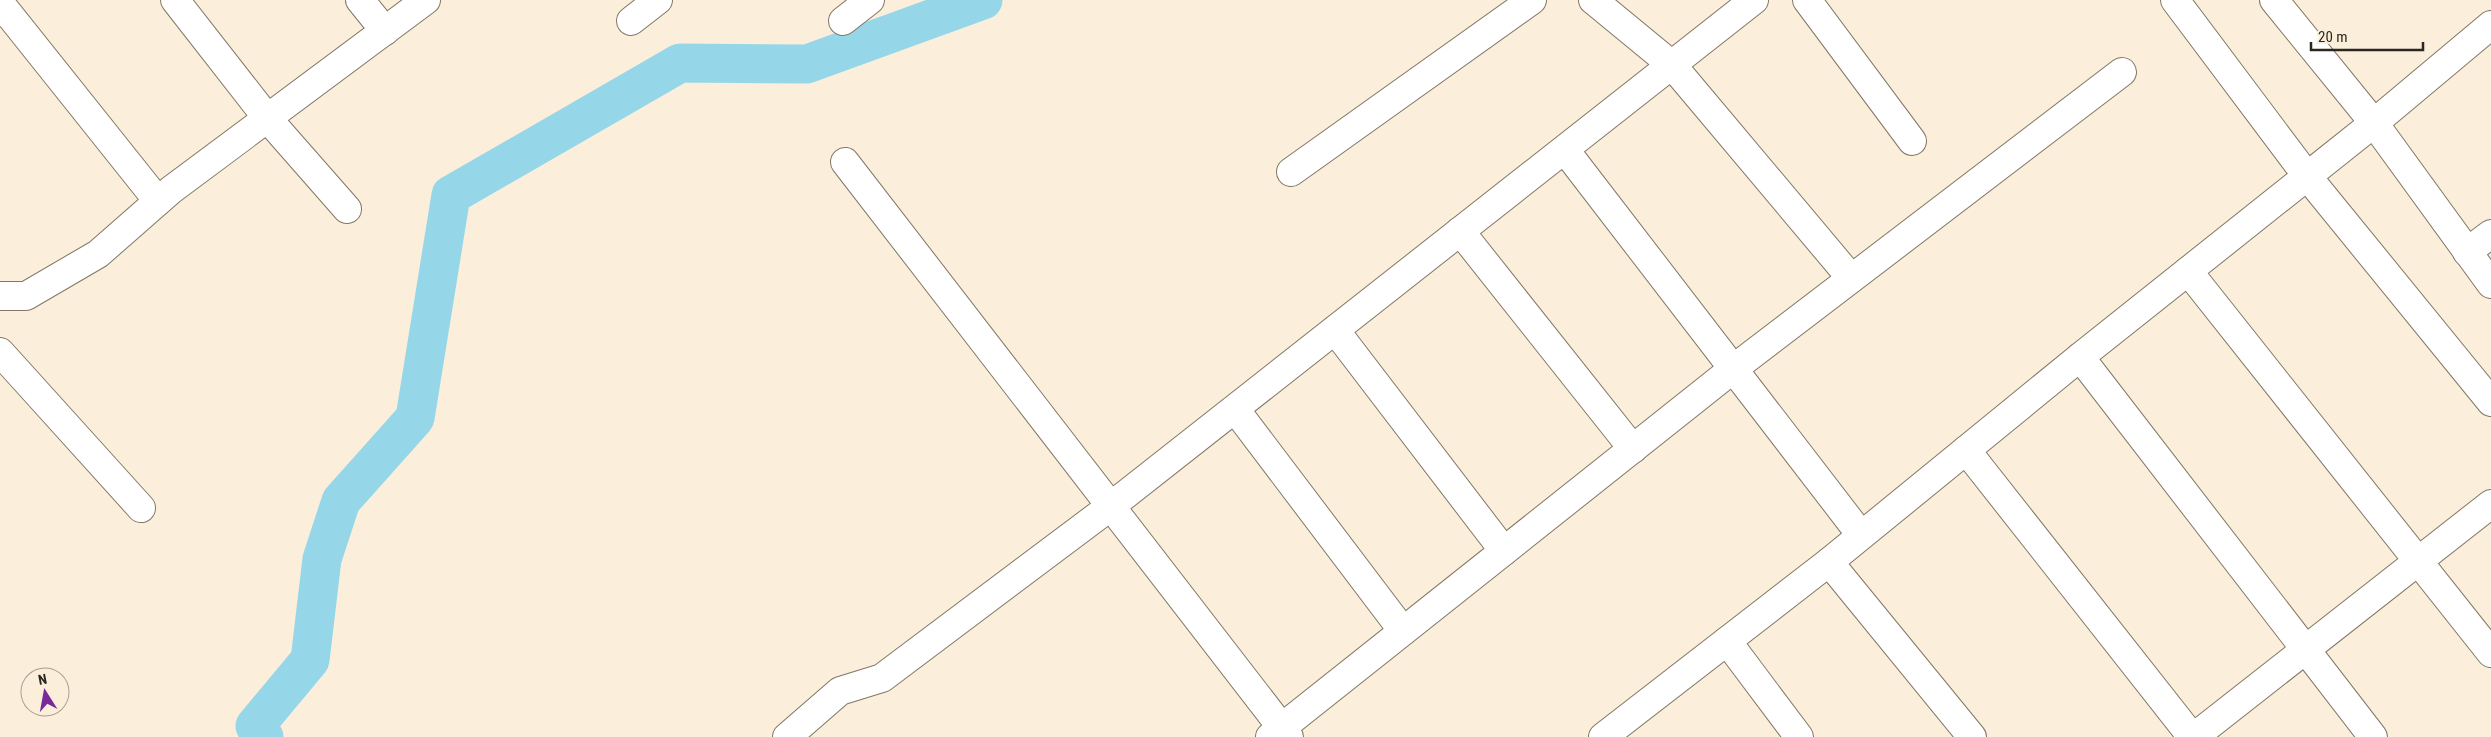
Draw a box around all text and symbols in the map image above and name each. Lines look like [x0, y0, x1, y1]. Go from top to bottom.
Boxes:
scale bar [2311, 20, 2424, 52]
text: 20 m [2318, 28, 2348, 46]
north arrow [20, 667, 70, 717]
text: N [37, 671, 48, 688]

